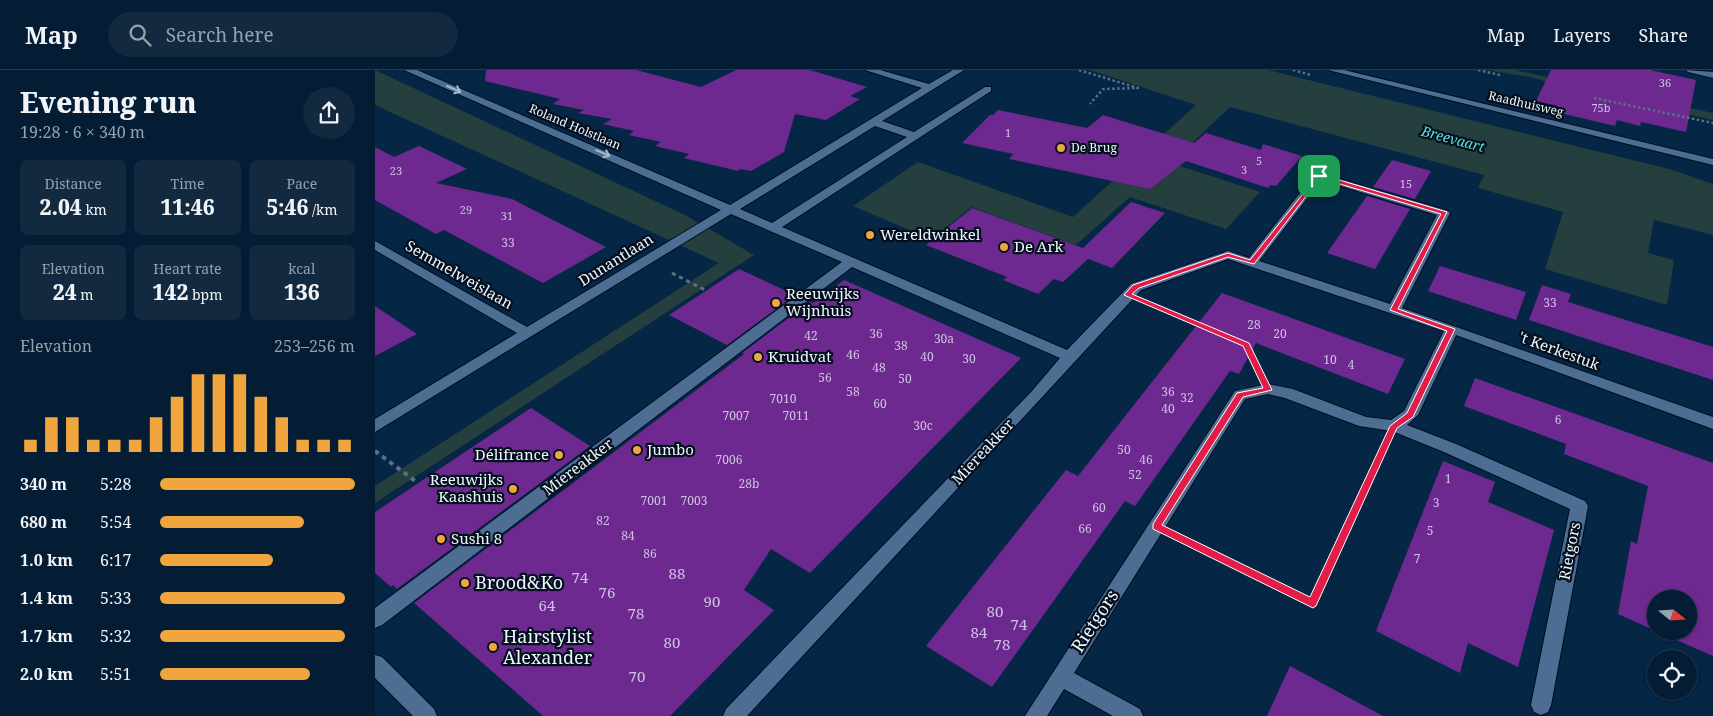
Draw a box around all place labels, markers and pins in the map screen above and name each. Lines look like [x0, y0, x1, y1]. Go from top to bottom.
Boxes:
place label: De Brug [1071, 139, 1117, 156]
marker: De Brug [1055, 142, 1067, 154]
pin [1298, 155, 1340, 197]
place label: Wereldwinkel [880, 224, 981, 244]
marker: Wereldwinkel [864, 229, 876, 241]
place label: De Ark [1014, 236, 1063, 256]
marker: De Ark [998, 241, 1010, 253]
place label: Reeuwijks Wijnhuis [786, 283, 859, 320]
marker: Reeuwijks Wijnhuis [770, 297, 782, 309]
place label: Kruidvat [768, 346, 832, 366]
marker: Kruidvat [752, 351, 764, 363]
place label: Jumbo [646, 439, 694, 459]
place label: Délifrance [475, 444, 549, 464]
marker: Jumbo [631, 444, 643, 456]
marker: Délifrance [553, 449, 565, 461]
place label: Reeuwijks Kaashuis [430, 469, 503, 506]
marker: Reeuwijks Kaashuis [507, 483, 519, 495]
place label: Sushi 8 [451, 528, 502, 548]
marker: Sushi 8 [435, 533, 447, 545]
place label: Brood&Ko [475, 570, 563, 594]
marker: Brood&Ko [459, 577, 471, 589]
place label: Hairstylist Alexander [503, 624, 593, 669]
marker: Hairstylist Alexander [487, 641, 499, 653]

